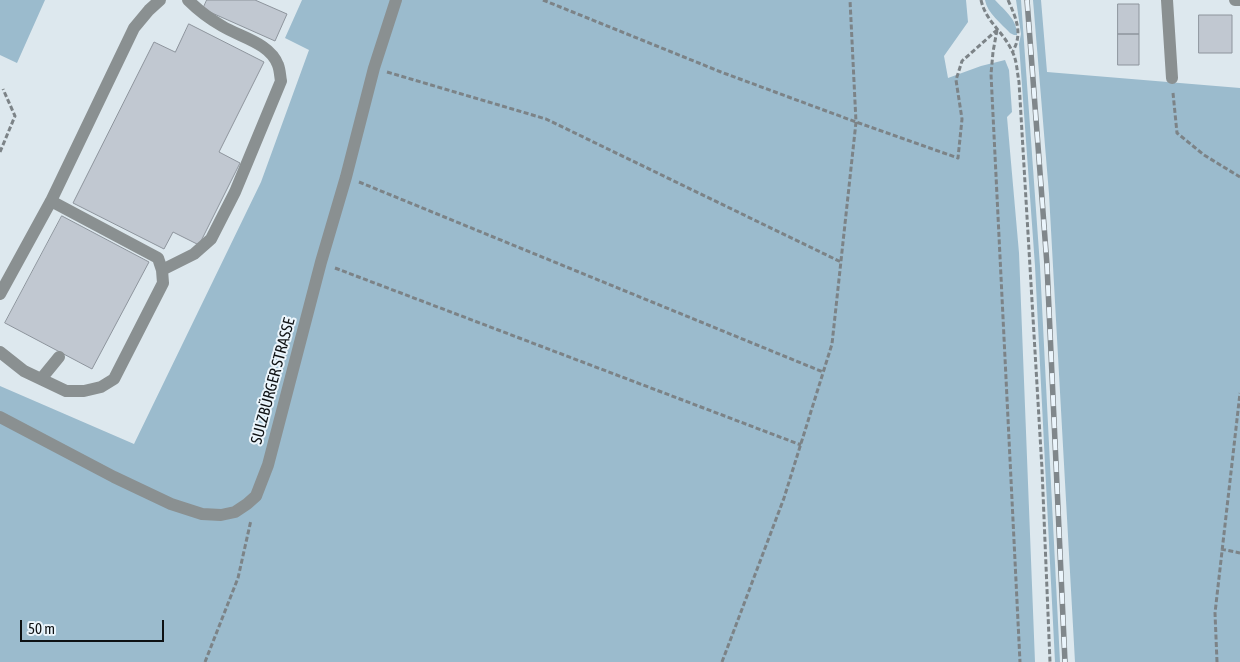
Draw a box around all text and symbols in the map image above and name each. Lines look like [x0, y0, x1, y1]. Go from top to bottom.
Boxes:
street label: SULZBÜRGER STRASSE [247, 316, 299, 446]
scale bar [22, 610, 166, 642]
text: 50 m [28, 620, 55, 637]

